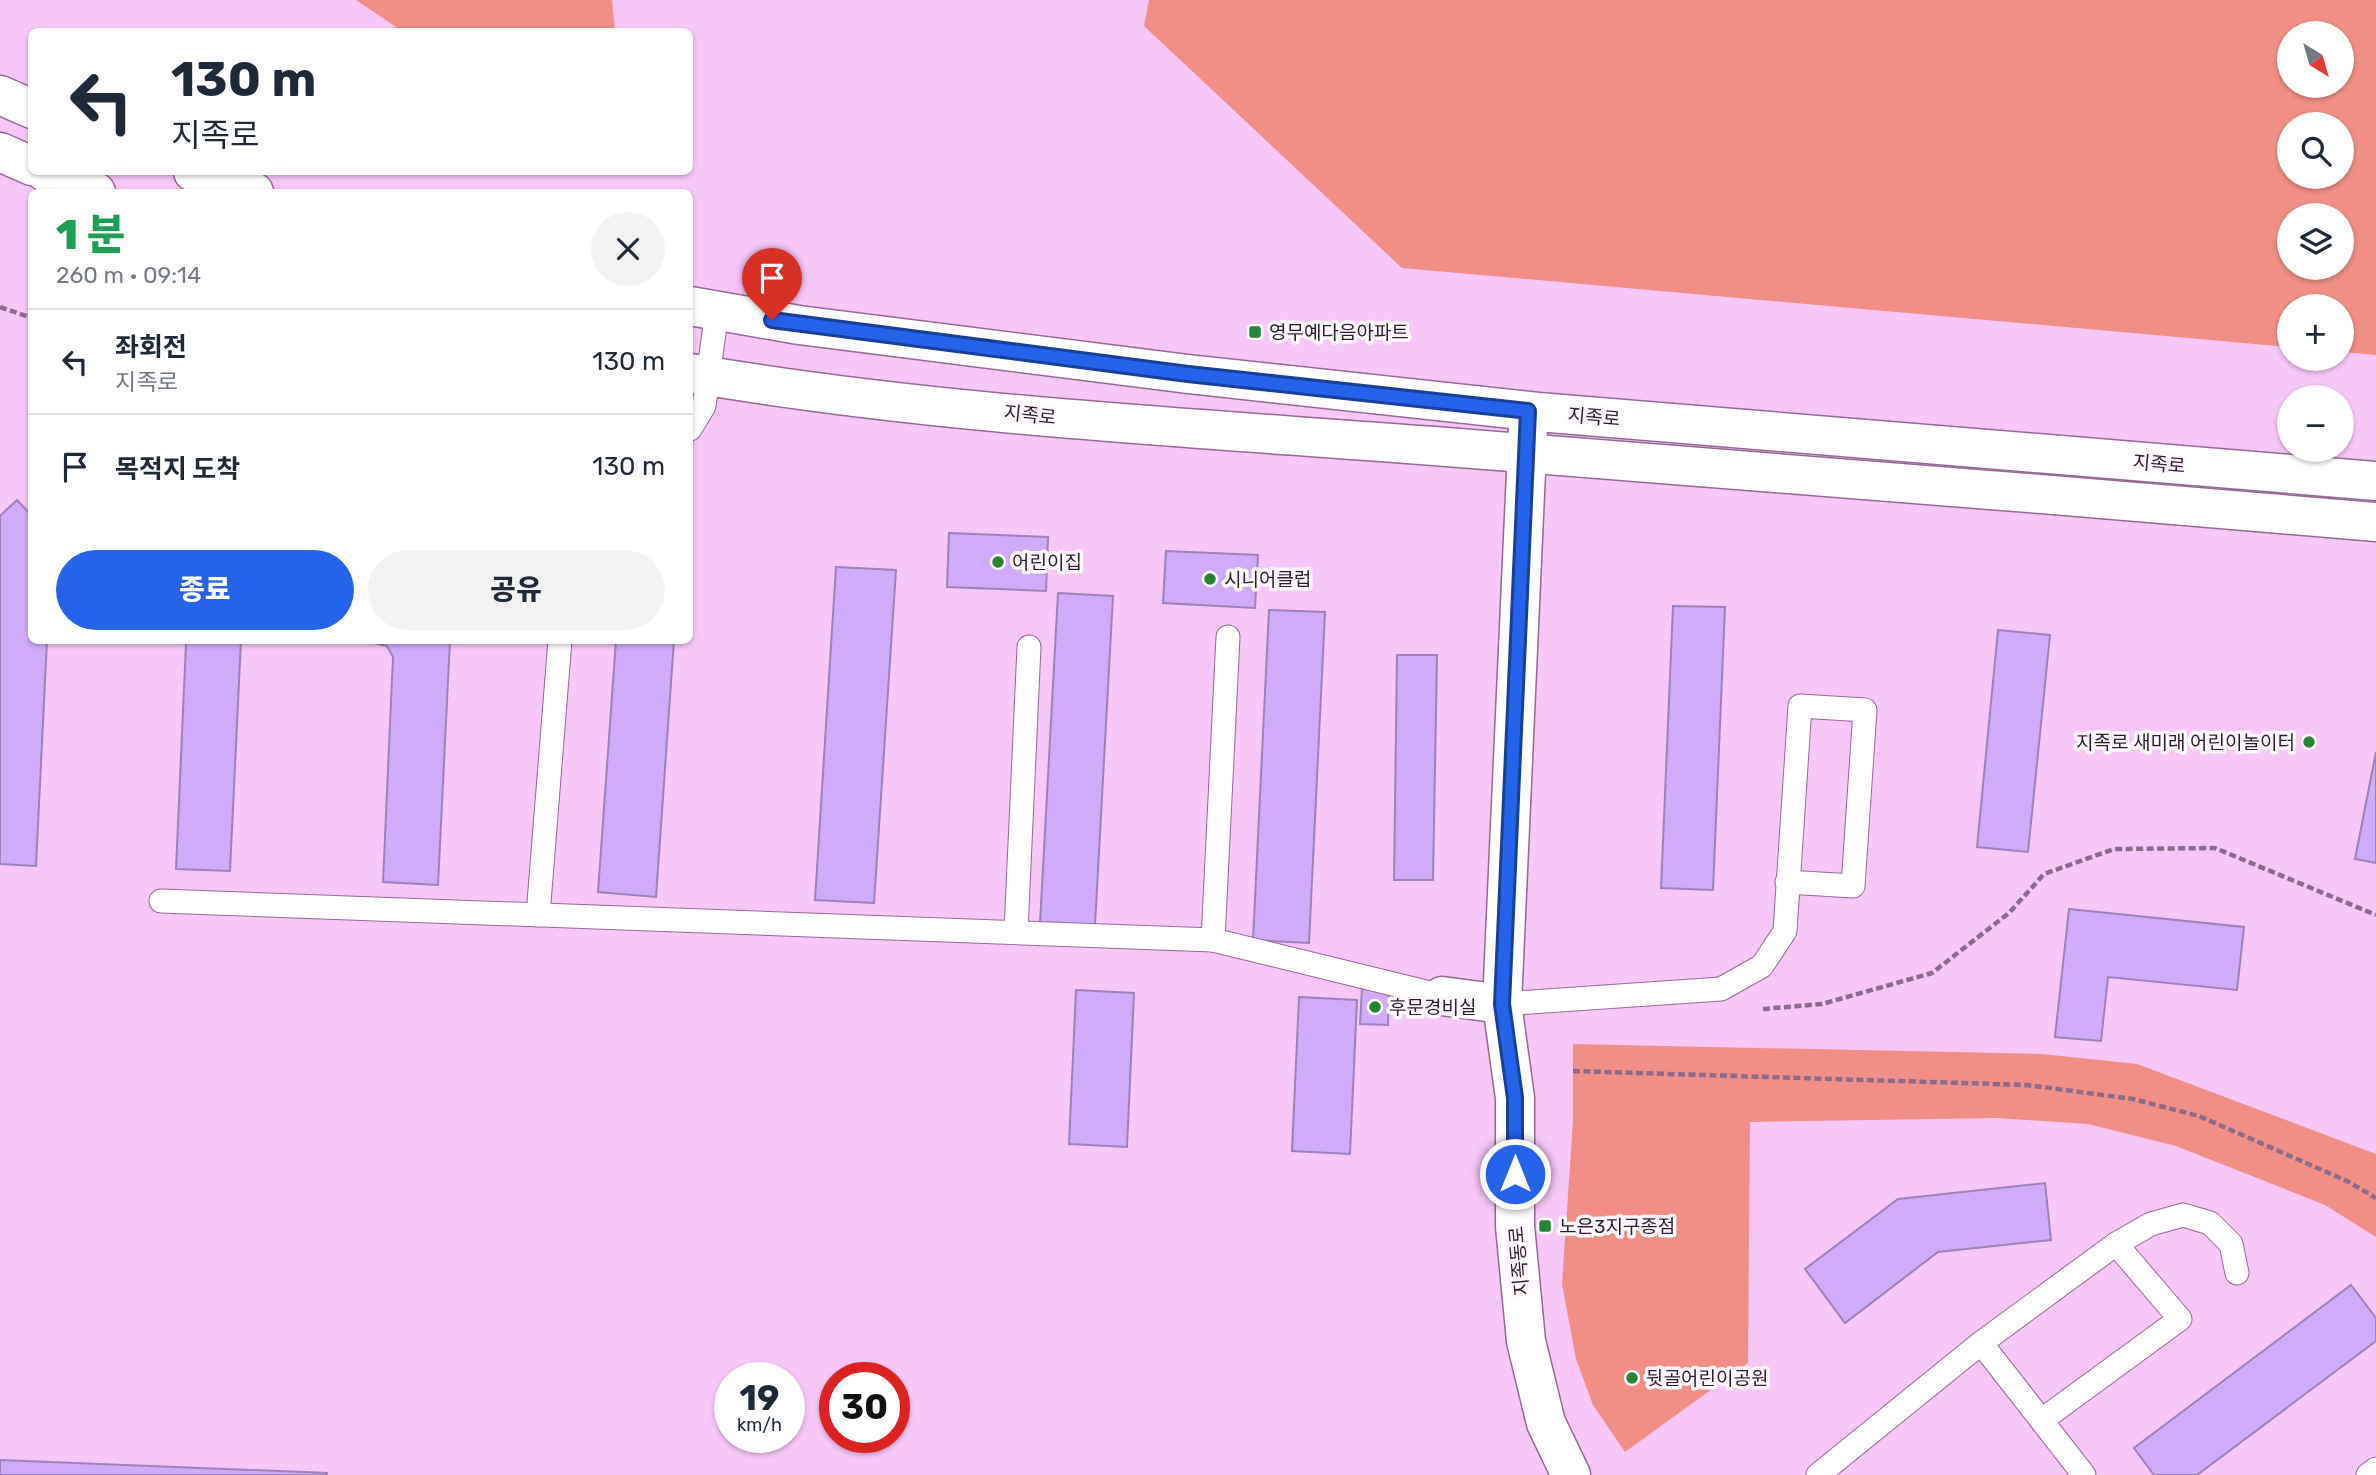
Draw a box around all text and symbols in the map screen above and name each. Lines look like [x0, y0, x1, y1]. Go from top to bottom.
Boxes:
north arrow [2277, 21, 2354, 98]
map controls [2277, 21, 2354, 462]
text: 130 m [171, 50, 316, 108]
icon: left [56, 56, 147, 147]
button: search [2277, 112, 2354, 189]
text: 지족로 [171, 116, 259, 154]
button: layers [2277, 203, 2354, 280]
text: 1 분 [56, 210, 125, 260]
button: close [591, 212, 665, 286]
pin [742, 248, 802, 320]
icon: arrive [753, 259, 791, 297]
text: 260 m · 09:14 [56, 261, 201, 289]
button: + [2277, 294, 2354, 371]
place label: 영무예다음아파트 [1269, 321, 1409, 344]
marker: 영무예다음아파트 [1247, 324, 1263, 340]
text: 좌회전 [115, 332, 187, 363]
icon: left [56, 343, 94, 381]
text: 130 m [592, 346, 665, 377]
text: 지족로 [115, 368, 178, 396]
button: − [2277, 385, 2354, 462]
street label: 지족로 [1003, 401, 1057, 429]
street label: 지족로 [1567, 403, 1621, 431]
icon: arrive [56, 448, 94, 486]
street label: 지족로 [2132, 450, 2186, 478]
text: 130 m [592, 451, 665, 482]
text: 목적지 도착 [115, 454, 240, 485]
button: 종료 [56, 550, 354, 630]
button: 공유 [368, 550, 665, 630]
place label: 어린이집 [1012, 551, 1082, 574]
marker: 어린이집 [990, 554, 1006, 570]
place label: 시니어클럽 [1224, 568, 1311, 591]
marker: 시니어클럽 [1202, 571, 1218, 587]
place label: 지족로 새미래 어린이놀이터 [2076, 731, 2295, 754]
marker: 지족로 새미래 어린이놀이터 [2301, 734, 2317, 750]
place label: 후문경비실 [1389, 996, 1476, 1019]
marker: 후문경비실 [1367, 999, 1383, 1015]
position arrow [1478, 1137, 1552, 1211]
place label: 노은3지구종점 [1559, 1215, 1675, 1238]
marker: 노은3지구종점 [1537, 1218, 1553, 1234]
street label: 지족동로 [1504, 1225, 1534, 1297]
speed limit sign: 30 [819, 1362, 910, 1453]
place label: 뒷골어린이공원 [1646, 1367, 1768, 1390]
marker: 뒷골어린이공원 [1624, 1370, 1640, 1386]
text: 19 [740, 1377, 779, 1419]
text: km/h [737, 1414, 782, 1436]

